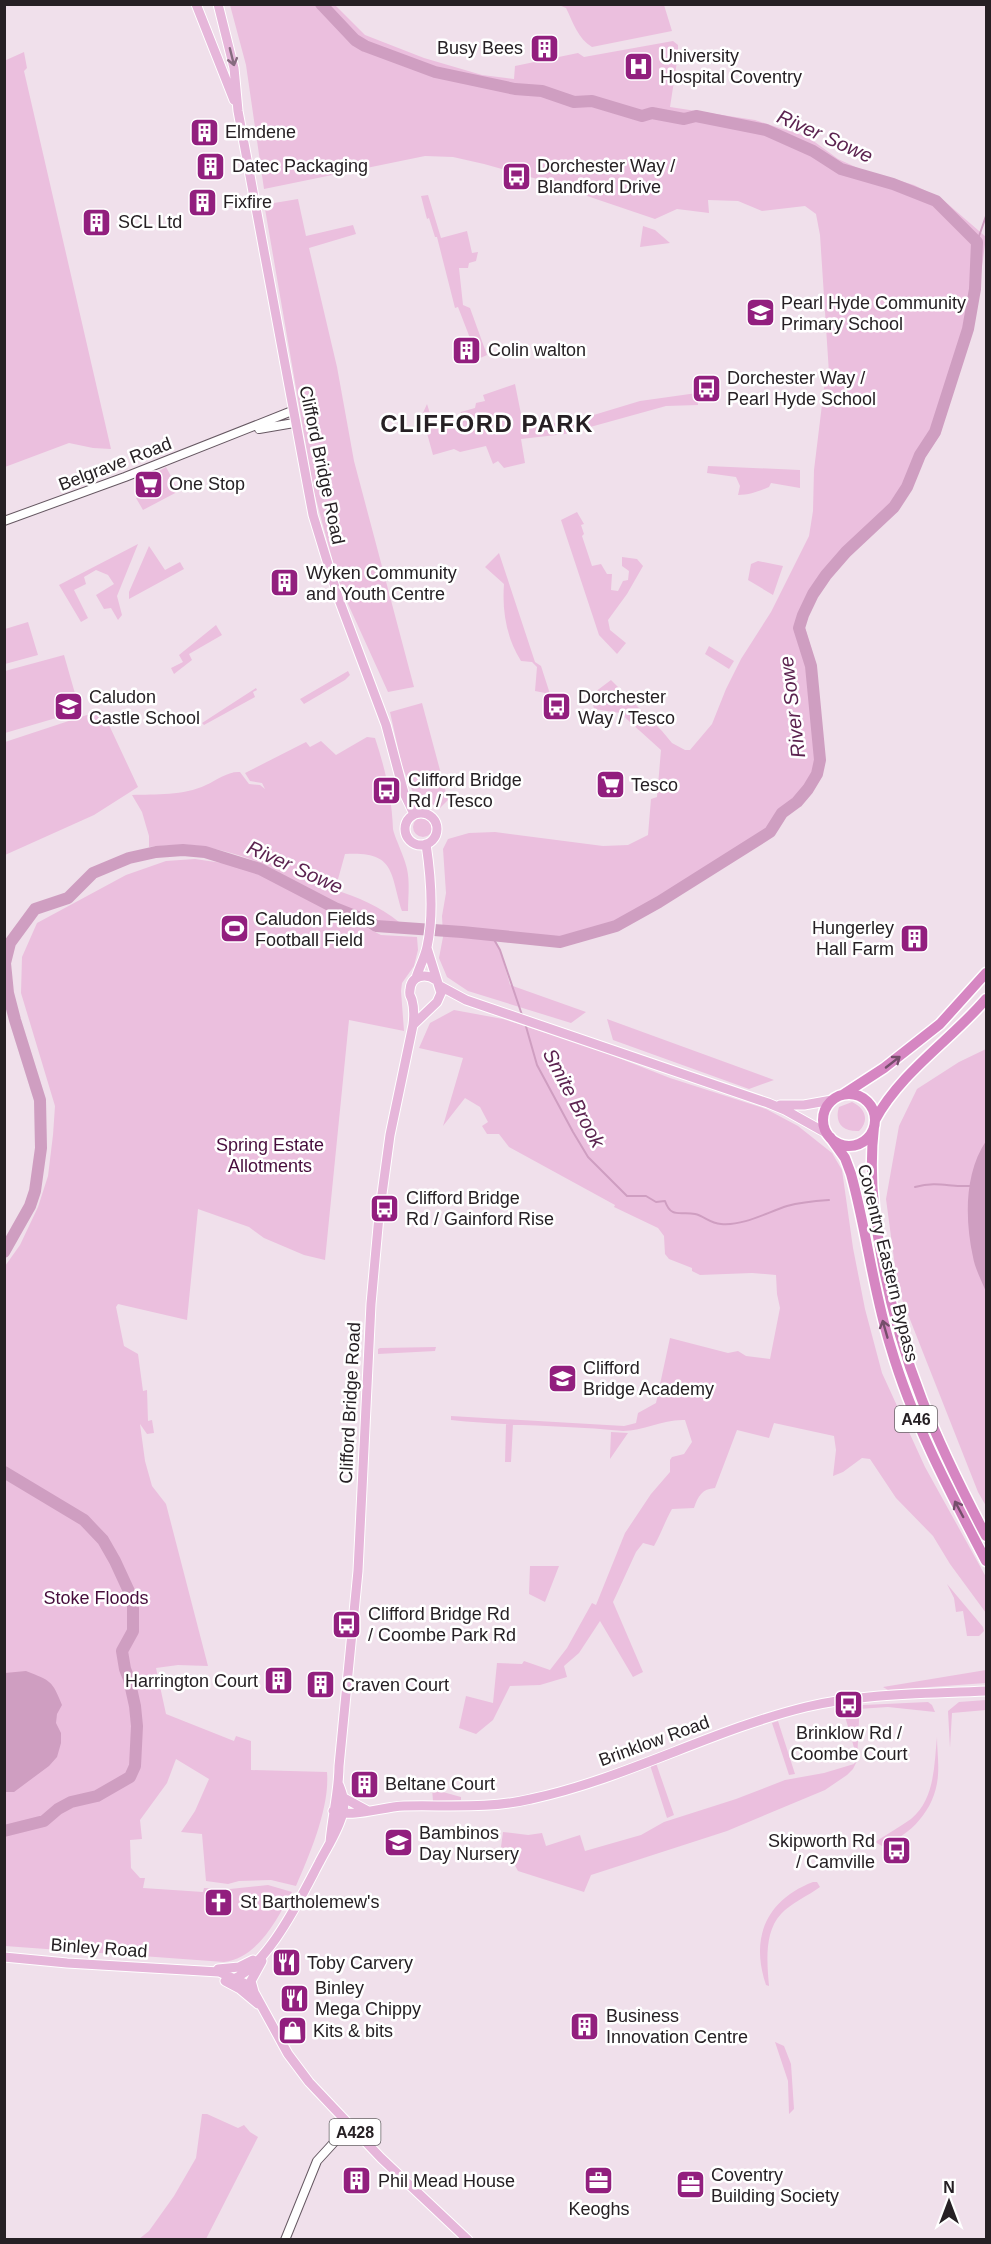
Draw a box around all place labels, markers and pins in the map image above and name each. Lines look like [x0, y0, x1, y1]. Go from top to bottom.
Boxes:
building icon: Busy Bees [528, 32, 560, 64]
place label: Busy Bees [437, 38, 523, 58]
place label: University Hospital Coventry [660, 46, 802, 87]
hospital icon: University Hospital Coventry [623, 50, 655, 82]
building icon: Elmdene [188, 116, 220, 148]
place label: Elmdene [225, 122, 296, 142]
building icon: Datec Packaging [195, 150, 227, 182]
place label: Datec Packaging [232, 156, 368, 176]
place label: Dorchester Way / Blandford Drive [537, 156, 675, 197]
bus stop icon: Dorchester Way / Blandford Drive [500, 160, 532, 192]
building icon: Fixfire [186, 186, 218, 218]
place label: Fixfire [223, 192, 272, 212]
building icon: SCL Ltd [81, 206, 113, 238]
place label: SCL Ltd [118, 212, 182, 232]
place label: Pearl Hyde Community Primary School [781, 293, 966, 334]
school or university icon: Pearl Hyde Community Primary School [744, 297, 776, 329]
building icon: Colin walton [451, 334, 483, 366]
place label: Colin walton [488, 340, 586, 360]
place label: Dorchester Way / Pearl Hyde School [727, 368, 876, 409]
bus stop icon: Dorchester Way / Pearl Hyde School [690, 372, 722, 404]
supermarket icon: One Stop [132, 468, 164, 500]
place label: One Stop [169, 474, 245, 494]
place label: Wyken Community and Youth Centre [306, 563, 457, 604]
building icon: Wyken Community and Youth Centre [269, 567, 301, 599]
place label: Caludon Castle School [89, 687, 200, 728]
place label: Dorchester Way / Tesco [578, 687, 675, 728]
school or university icon: Caludon Castle School [52, 691, 84, 723]
bus stop icon: Dorchester Way / Tesco [541, 691, 573, 723]
supermarket icon: Tesco [594, 769, 626, 801]
place label: Clifford Bridge Rd / Tesco [408, 770, 522, 811]
bus stop icon: Clifford Bridge Rd / Tesco [371, 774, 403, 806]
place label: Tesco [631, 775, 678, 795]
place label: Caludon Fields Football Field [255, 909, 375, 950]
sports icon: Caludon Fields Football Field [218, 913, 250, 945]
place label: Hungerley Hall Farm [812, 918, 894, 959]
building icon: Hungerley Hall Farm [899, 922, 931, 954]
place label: Clifford Bridge Rd / Gainford Rise [406, 1188, 554, 1229]
bus stop icon: Clifford Bridge Rd / Gainford Rise [369, 1192, 401, 1224]
place label: Clifford Bridge Academy [583, 1358, 714, 1399]
school or university icon: Clifford Bridge Academy [546, 1362, 578, 1394]
place label: Clifford Bridge Rd / Coombe Park Rd [368, 1604, 516, 1645]
bus stop icon: Clifford Bridge Rd / Coombe Park Rd [331, 1608, 363, 1640]
building icon: Harrington Court [263, 1665, 295, 1697]
building icon: Craven Court [305, 1669, 337, 1701]
place label: Harrington Court [125, 1671, 258, 1691]
place label: Craven Court [342, 1675, 449, 1695]
bus stop icon: Brinklow Rd / Coombe Court [833, 1688, 865, 1720]
place label: Brinklow Rd / Coombe Court [790, 1723, 908, 1764]
building icon: Beltane Court [348, 1768, 380, 1800]
place label: Beltane Court [385, 1774, 495, 1794]
place label: Bambinos Day Nursery [419, 1823, 519, 1864]
school or university icon: Bambinos Day Nursery [382, 1827, 414, 1859]
place label: Skipworth Rd / Camville [768, 1831, 875, 1872]
bus stop icon: Skipworth Rd / Camville [880, 1835, 912, 1867]
church icon: St Bartholemew's [203, 1886, 235, 1918]
place label: St Bartholemew's [240, 1892, 380, 1912]
restaurant icon: Toby Carvery [270, 1947, 302, 1979]
place label: Toby Carvery [307, 1953, 413, 1973]
place label: Binley Mega Chippy [315, 1978, 421, 2019]
restaurant icon: Binley Mega Chippy [278, 1982, 310, 2014]
place label: Business Innovation Centre [606, 2006, 748, 2047]
building icon: Business Innovation Centre [569, 2010, 601, 2042]
shop icon: Kits & bits [276, 2015, 308, 2047]
place label: Kits & bits [313, 2021, 393, 2041]
office icon: Keoghs [583, 2164, 615, 2196]
building icon: Phil Mead House [341, 2165, 373, 2197]
place label: Coventry Building Society [711, 2165, 839, 2206]
office icon: Coventry Building Society [674, 2169, 706, 2201]
place label: Phil Mead House [378, 2171, 515, 2191]
place label: Keoghs [568, 2199, 630, 2219]

